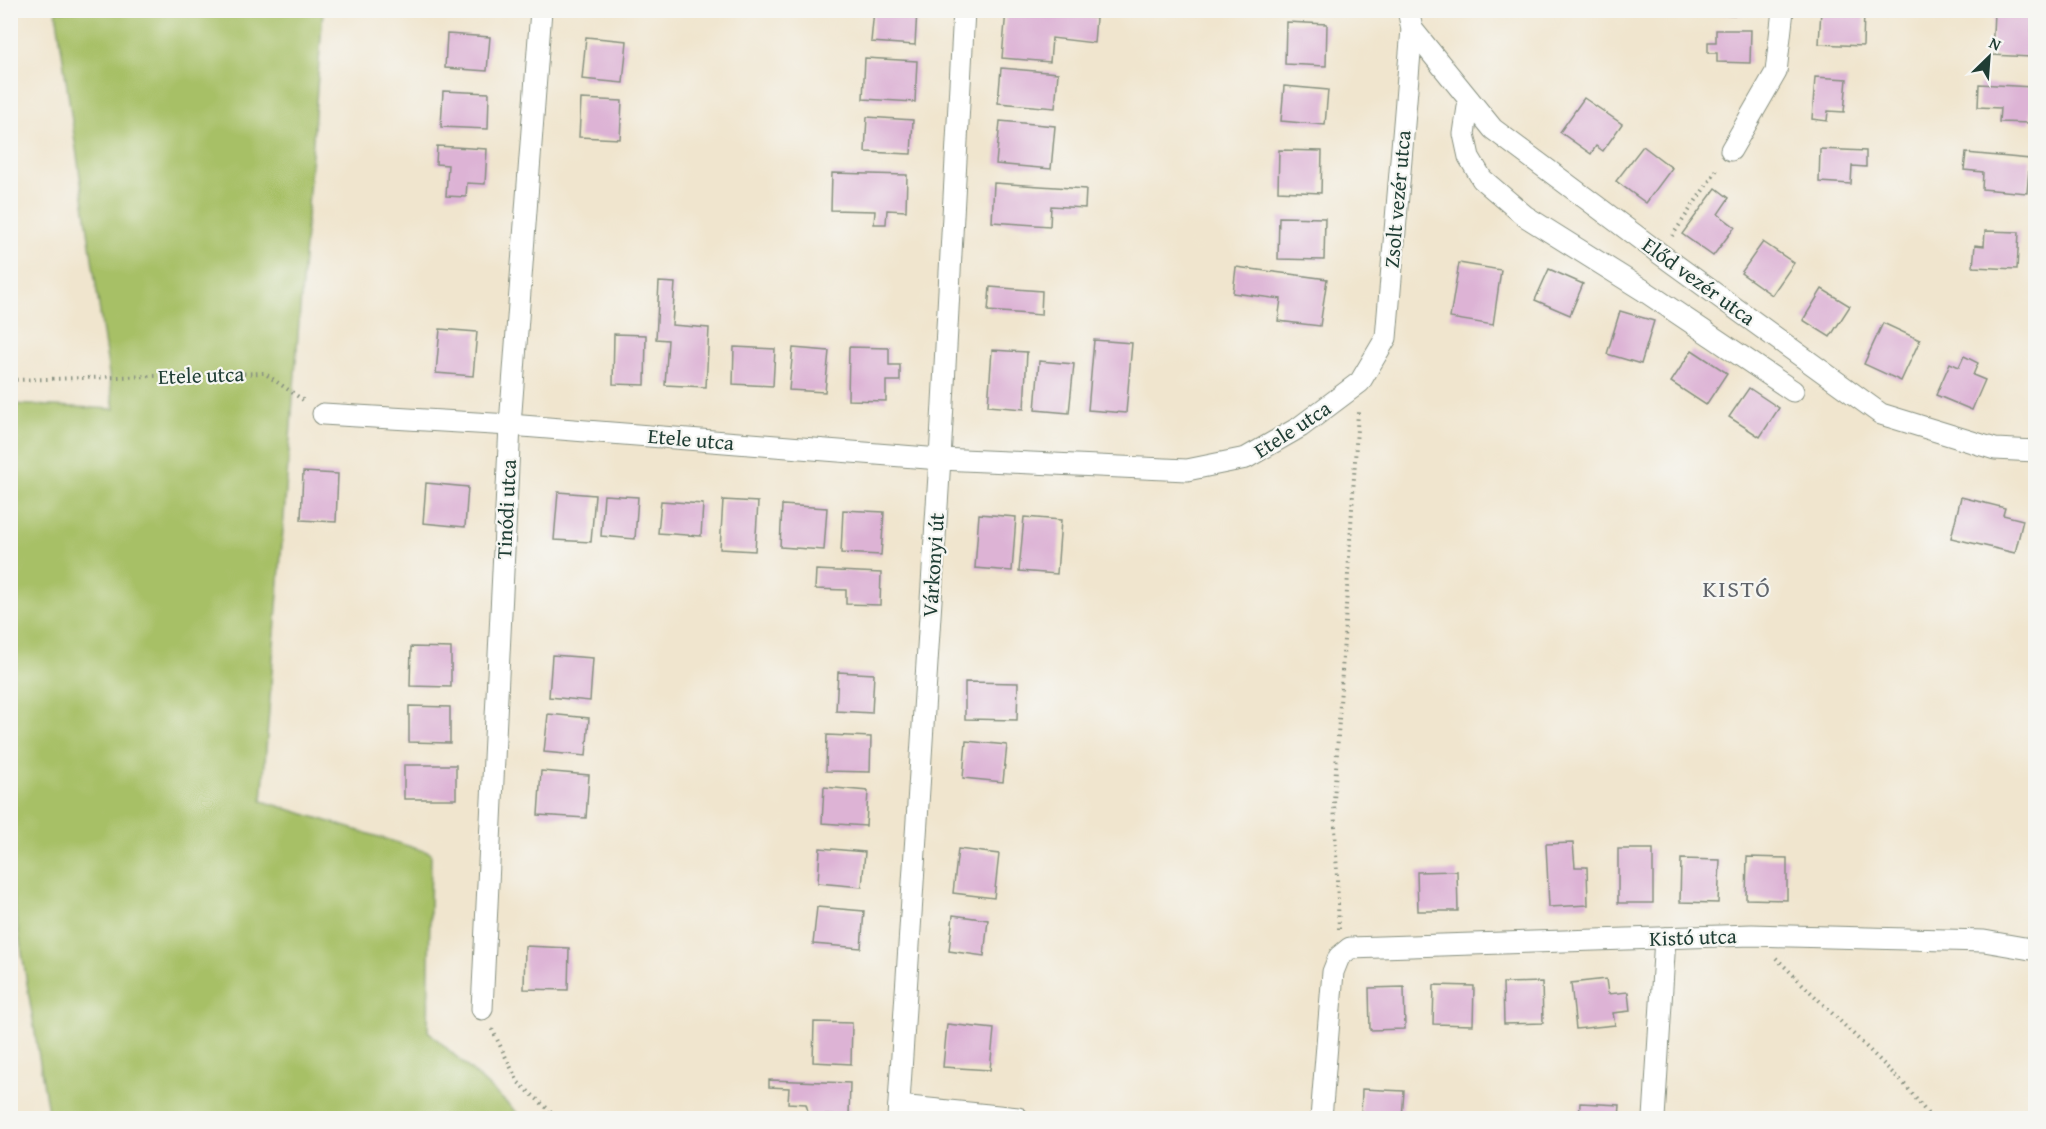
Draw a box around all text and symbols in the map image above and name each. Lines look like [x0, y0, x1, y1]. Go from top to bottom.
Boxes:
north arrow [1959, 27, 2019, 87]
text: N [1985, 30, 2006, 57]
street label: Zsolt vezér utca [1376, 129, 1418, 269]
street label: Előd vezér utca [1636, 229, 1762, 333]
street label: Etele utca [157, 358, 245, 392]
street label: Etele utca [1247, 392, 1337, 465]
street label: Etele utca [647, 420, 735, 458]
street label: Tinódi utca [488, 458, 524, 560]
street label: Várkonyi út [914, 511, 952, 618]
district label: KISTÓ [1703, 571, 1771, 606]
street label: Kistó utca [1649, 920, 1737, 954]

